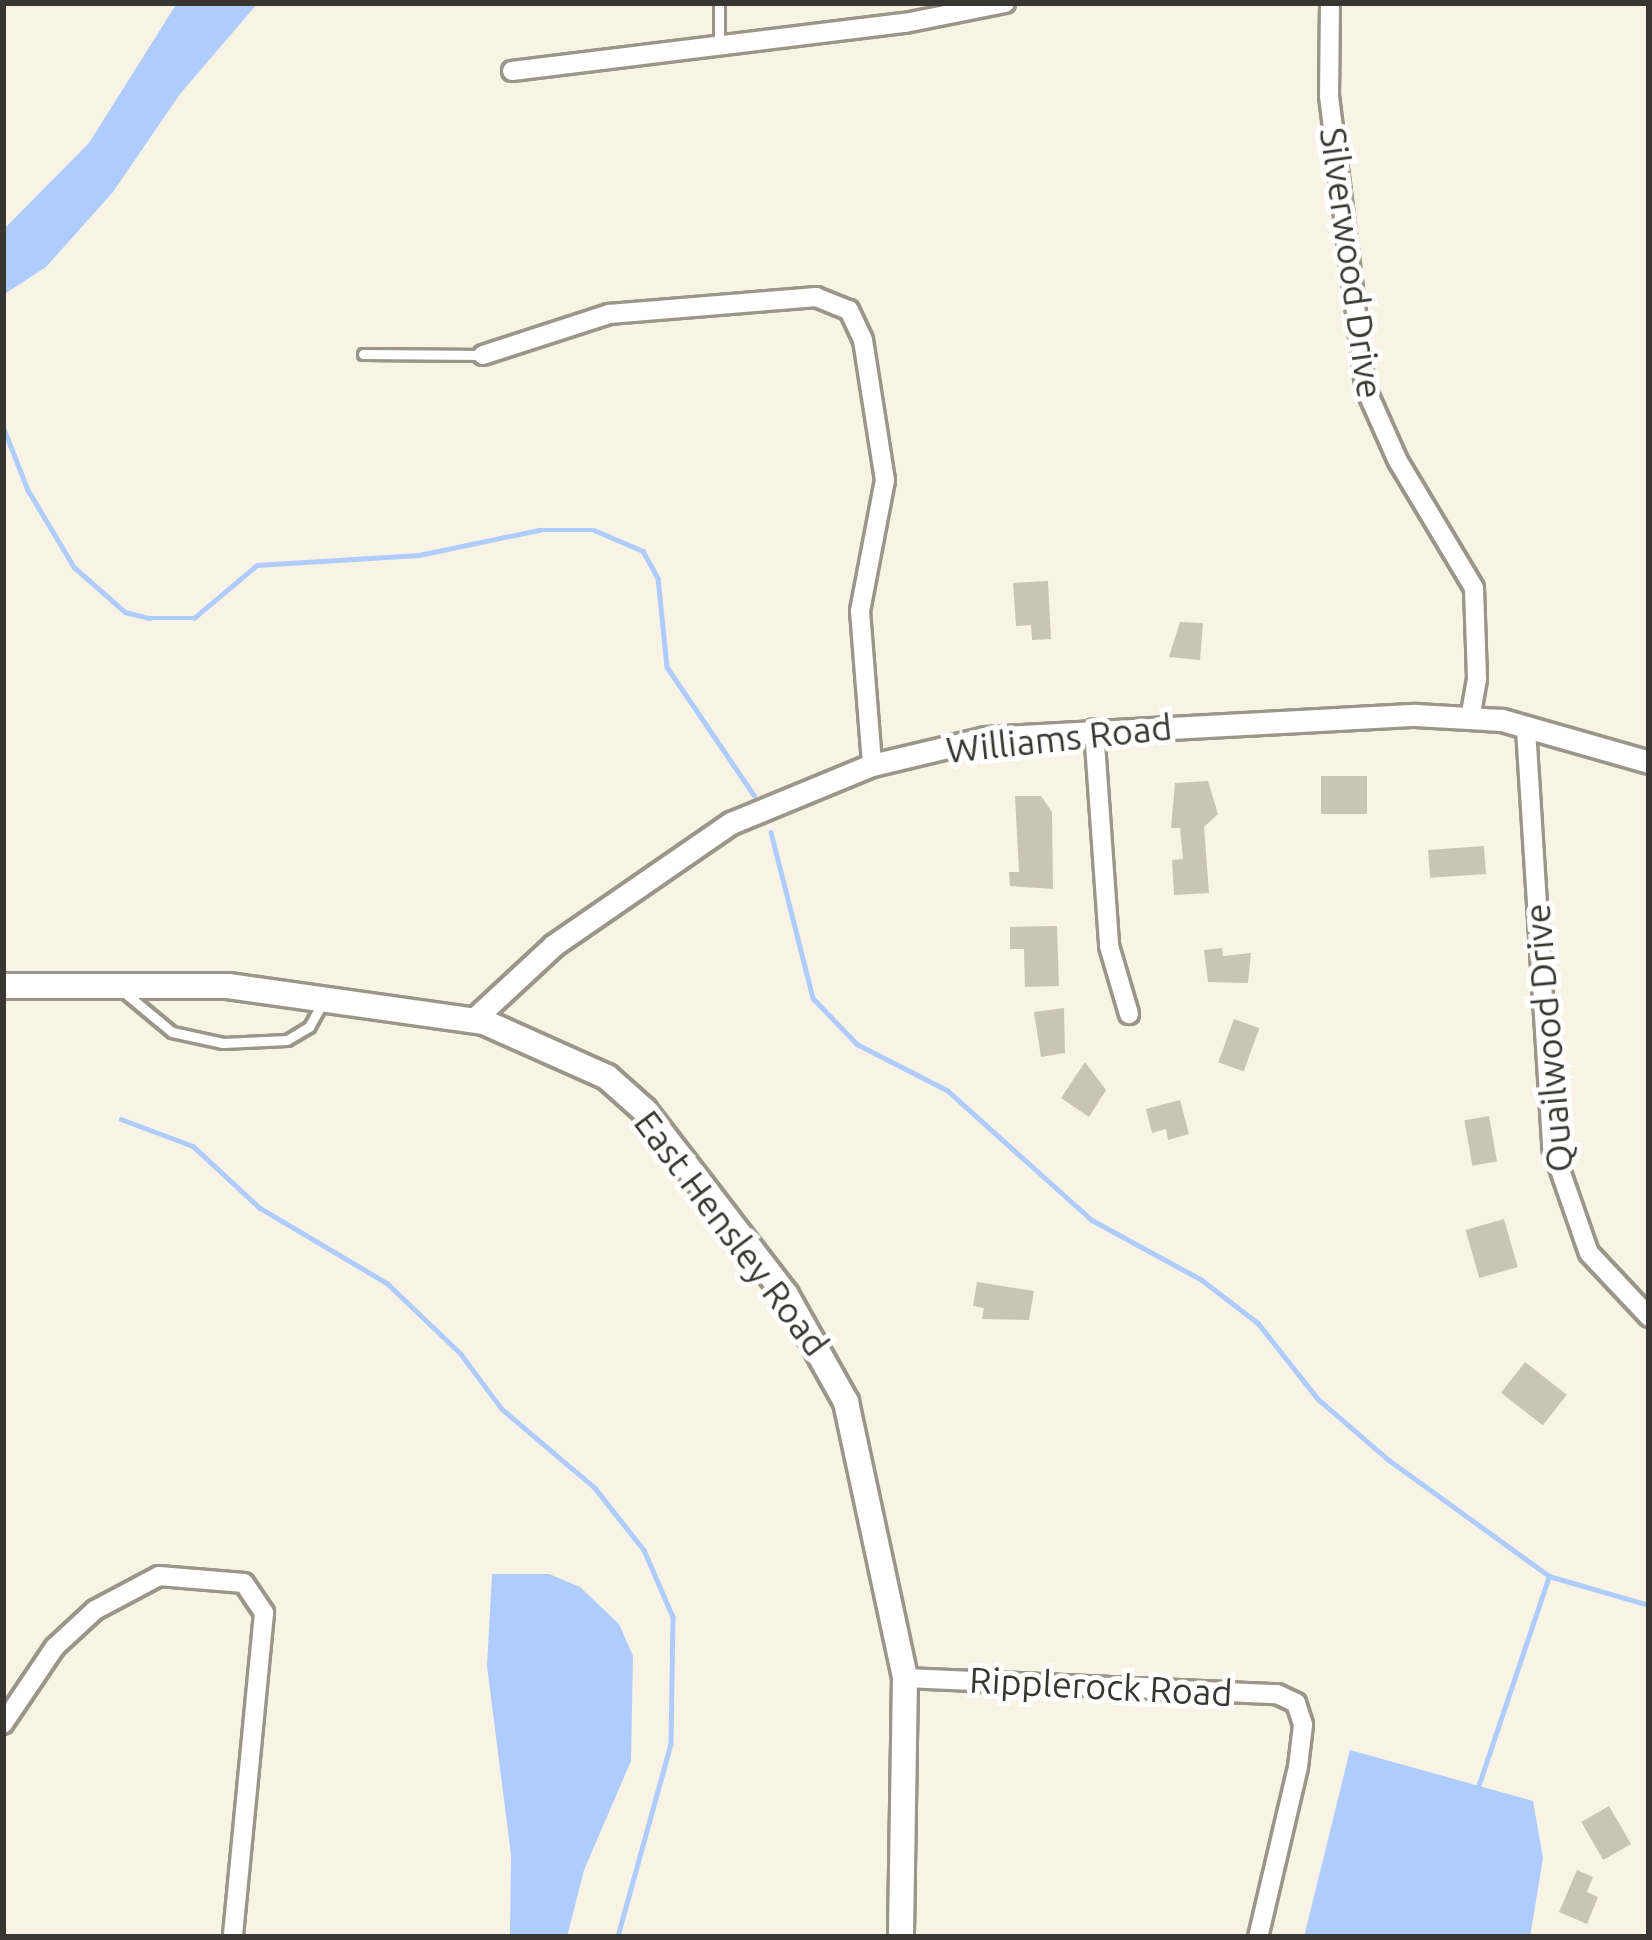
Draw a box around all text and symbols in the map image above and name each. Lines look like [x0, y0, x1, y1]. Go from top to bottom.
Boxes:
street label: Silverwood Drive [1312, 125, 1392, 401]
street label: Williams Road [944, 705, 1174, 771]
street label: Quailwood Drive [1515, 902, 1581, 1174]
street label: East Hensley Road [626, 1102, 838, 1364]
street label: Ripplerock Road [968, 1658, 1234, 1714]

